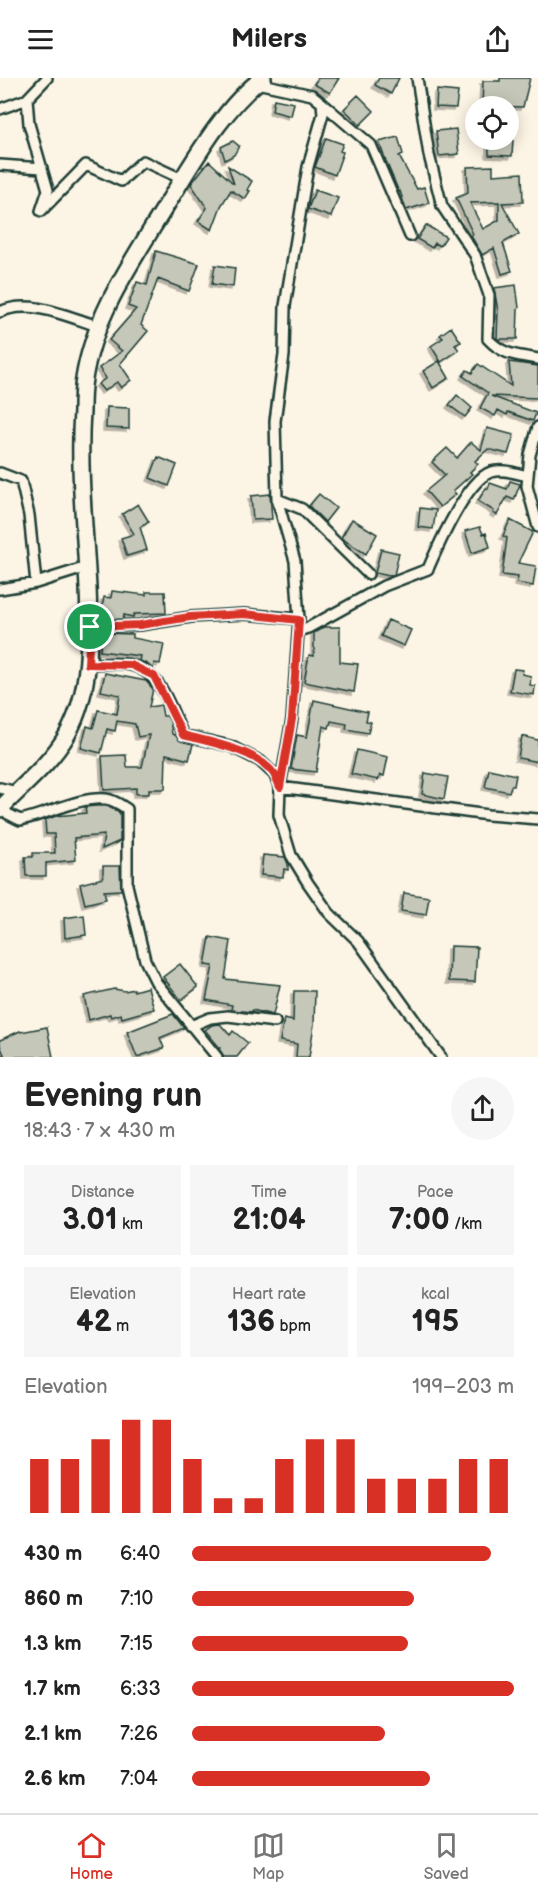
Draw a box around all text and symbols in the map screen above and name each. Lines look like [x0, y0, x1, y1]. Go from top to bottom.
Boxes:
icon: menu [24, 23, 57, 56]
text: Milers [231, 23, 307, 55]
icon: share [481, 23, 514, 56]
map controls [465, 96, 519, 150]
button: locate [465, 96, 519, 150]
pin [64, 601, 115, 652]
icon: arrive [73, 610, 106, 643]
text: Evening run [24, 1076, 202, 1116]
button: share [451, 1077, 514, 1140]
text: 18:43 · 7 × 430 m [24, 1119, 175, 1143]
text: Distance [71, 1183, 135, 1202]
text: Time [251, 1183, 287, 1202]
text: Pace [417, 1183, 454, 1202]
text: 3.01 [62, 1202, 118, 1238]
text: 21:04 [232, 1202, 306, 1238]
text: 7:00 [388, 1202, 450, 1238]
text: km [118, 1215, 143, 1234]
text: /km [450, 1215, 482, 1234]
text: Elevation [69, 1285, 136, 1304]
text: Heart rate [232, 1285, 306, 1304]
text: kcal [421, 1285, 450, 1304]
text: 42 [76, 1304, 112, 1340]
text: 136 [227, 1304, 275, 1340]
text: 195 [412, 1304, 459, 1340]
text: m [112, 1317, 129, 1336]
text: bpm [275, 1317, 311, 1336]
text: Elevation [24, 1375, 107, 1399]
text: 199–203 m [412, 1375, 514, 1399]
text: 430 m [24, 1542, 82, 1566]
text: 6:40 [120, 1542, 160, 1566]
text: 860 m [24, 1587, 83, 1611]
text: 7:10 [120, 1587, 153, 1611]
text: 1.3 km [24, 1632, 81, 1656]
text: 7:15 [120, 1632, 153, 1656]
text: 1.7 km [24, 1677, 81, 1701]
text: 6:33 [120, 1677, 161, 1701]
text: 2.1 km [24, 1722, 82, 1746]
text: 7:26 [120, 1722, 158, 1746]
text: 2.6 km [24, 1767, 85, 1791]
text: 7:04 [120, 1767, 158, 1791]
tab: Home [69, 1829, 113, 1884]
tab: Map [252, 1829, 285, 1884]
tab: Saved [424, 1829, 469, 1884]

